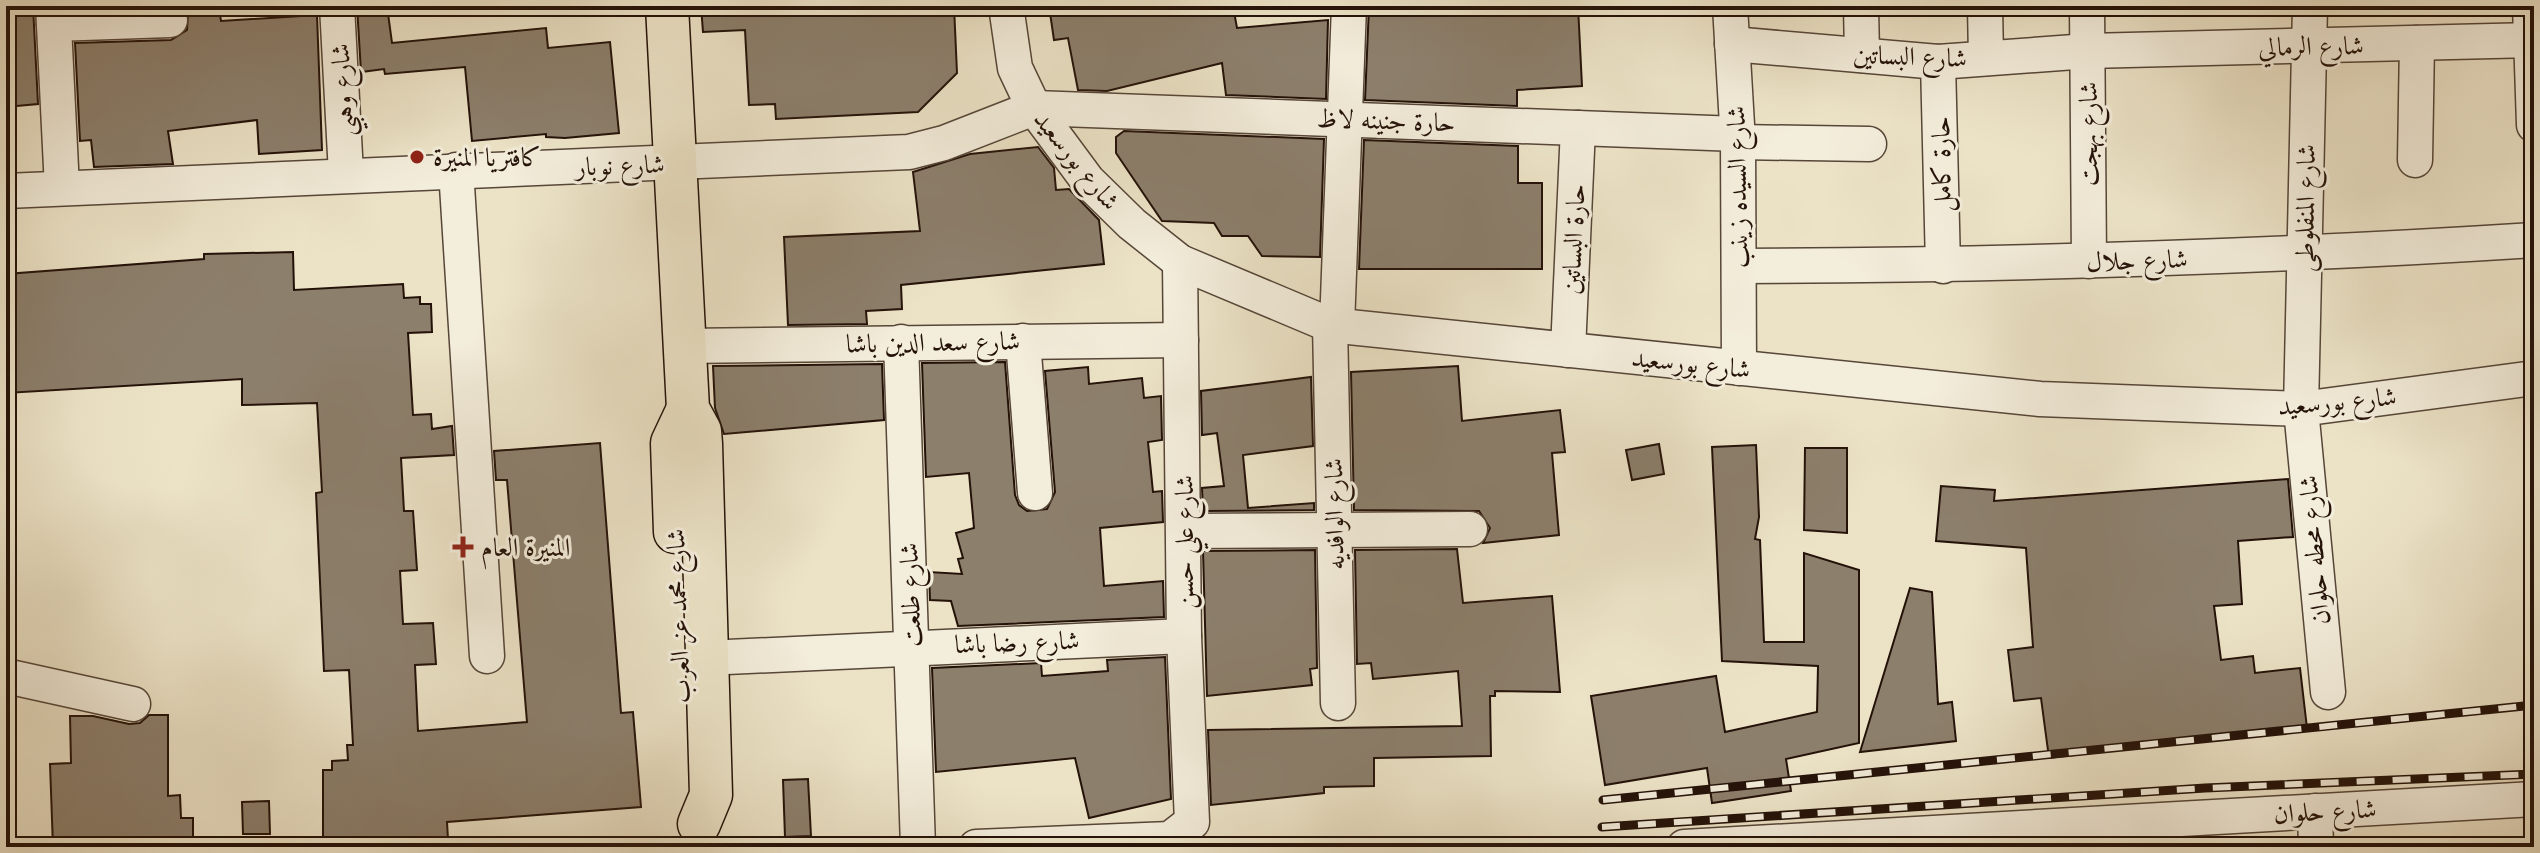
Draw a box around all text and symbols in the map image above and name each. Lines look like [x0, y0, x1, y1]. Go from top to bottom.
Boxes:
street label: شارع الرمالي [2258, 29, 2364, 69]
street label: شارع البساتين [1852, 38, 1968, 80]
street label: شارع وهبي [324, 42, 368, 137]
street label: شارع بهجت [2072, 82, 2110, 186]
street label: حارة جنينه لاظ [1316, 102, 1456, 138]
street label: شارع بورسعيد [1022, 104, 1127, 220]
street label: شارع السيده زينب [1720, 106, 1760, 268]
street label: حارة كامل [1924, 116, 1960, 212]
place label: كافتريا المنيرة [433, 141, 541, 173]
street label: شارع المنفلوطى [2288, 144, 2328, 272]
street label: شارع نوبار [572, 147, 665, 189]
marker: كافتريا المنيرة [408, 148, 426, 166]
street label: حارة البساتين [1554, 183, 1592, 295]
street label: شارع جلال [2086, 242, 2188, 284]
street label: شارع سعد الدين باشا [846, 324, 1021, 366]
street label: شارع بورسعيد [1629, 341, 1752, 391]
street label: شارع بورسعيد [2276, 380, 2398, 428]
street label: شارع الوافديه [1317, 458, 1357, 570]
street label: شارع محطه حلوان [2292, 473, 2342, 626]
street label: شارع علي حسن [1168, 475, 1209, 609]
street label: شارع محمد عز العرب [659, 528, 703, 704]
place label: المنيرة العام [481, 531, 570, 570]
marker: المنيرة العام [452, 536, 474, 558]
street label: شارع طلعت [892, 542, 934, 648]
street label: شارع رضا باشا [954, 624, 1080, 666]
street label: شارع حلوان [2273, 792, 2378, 836]

